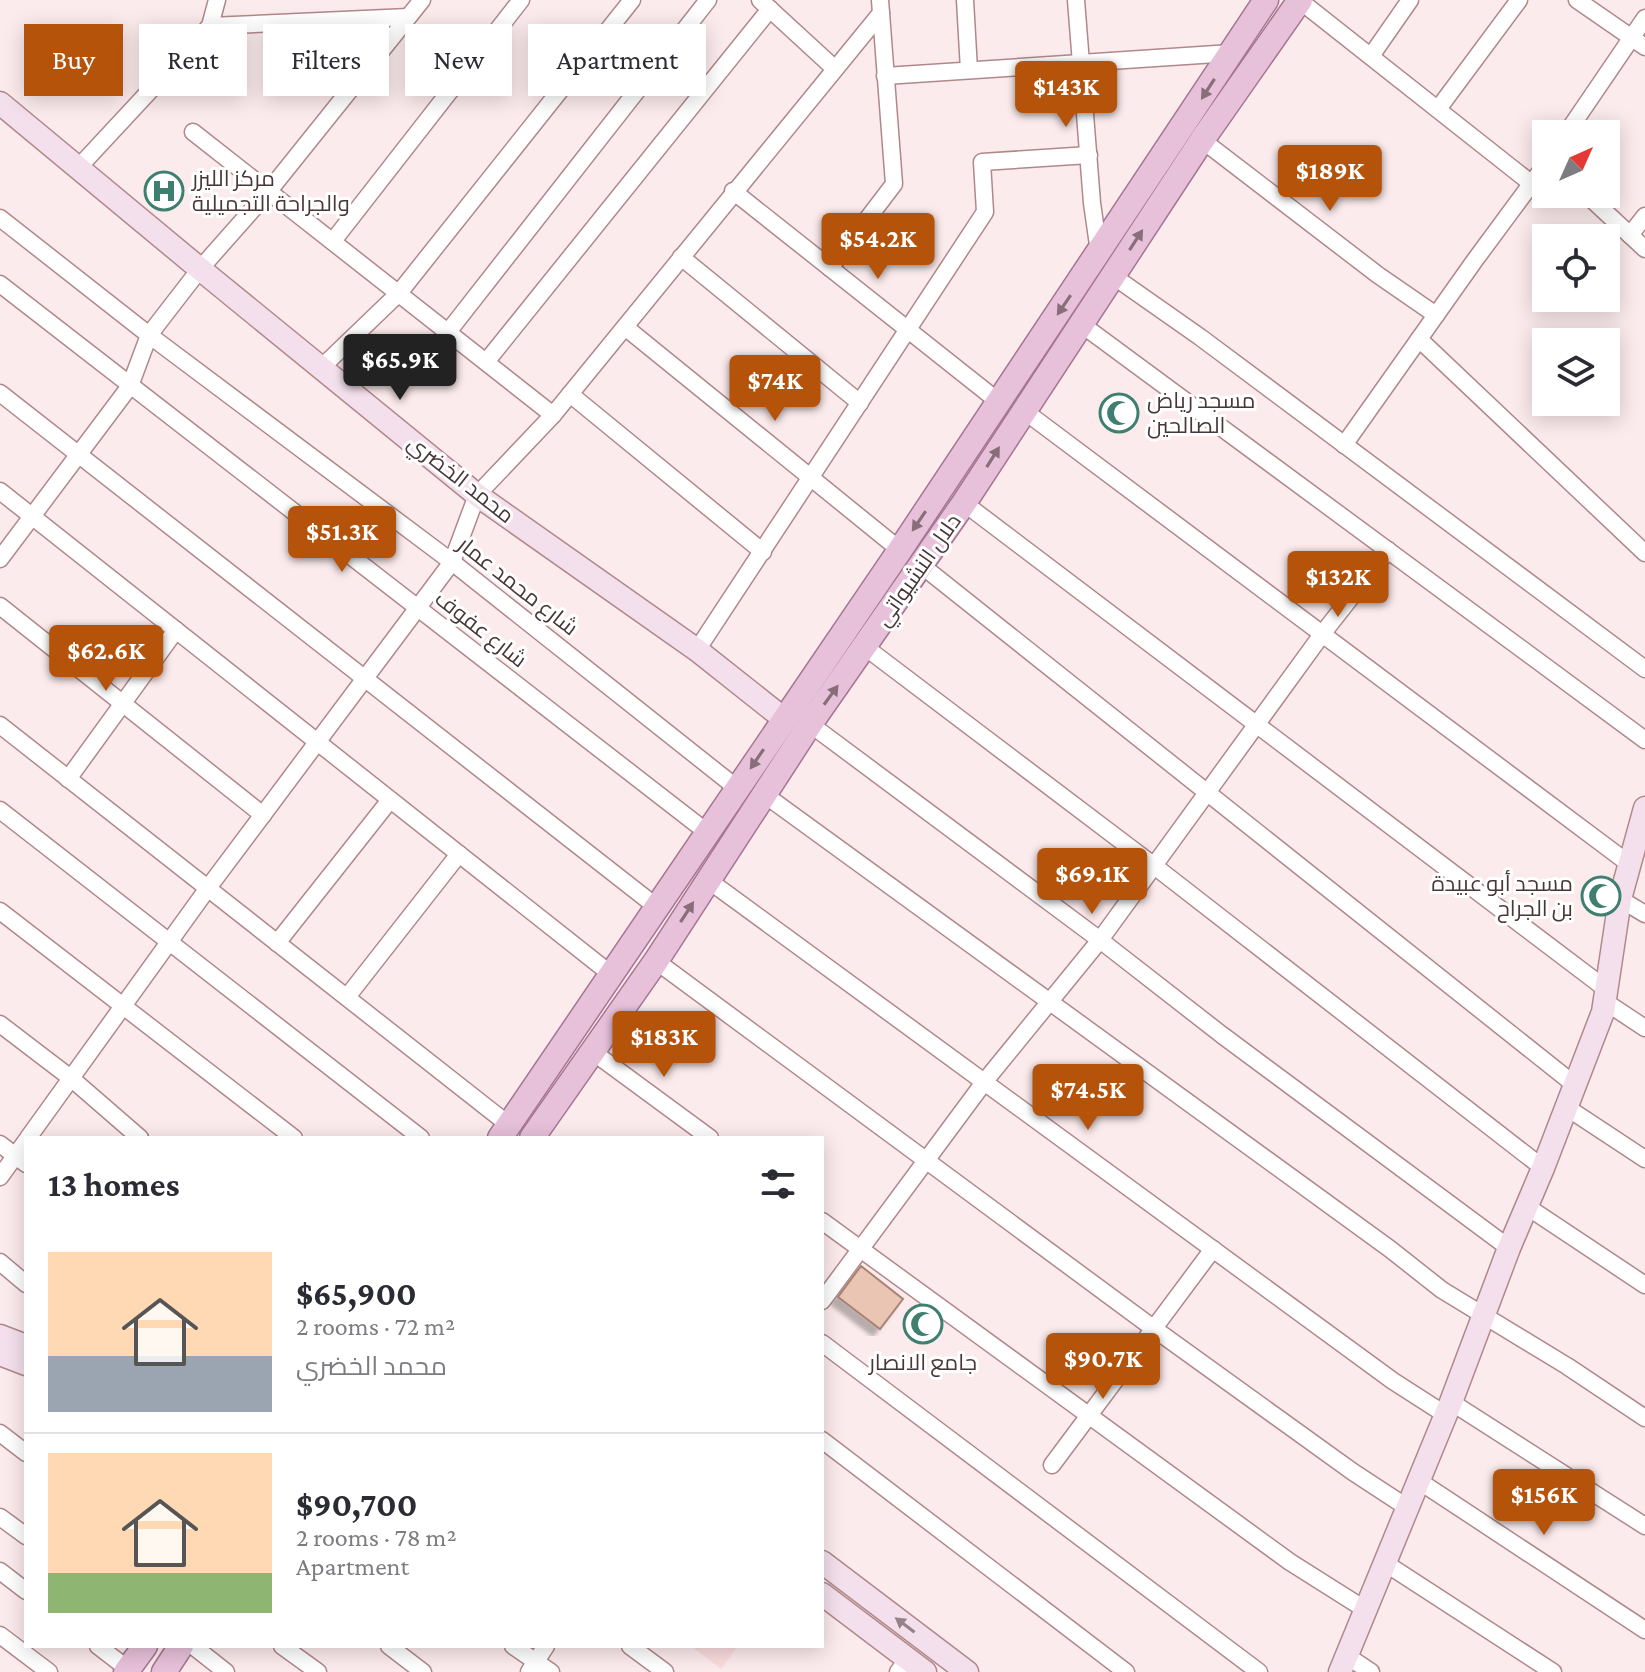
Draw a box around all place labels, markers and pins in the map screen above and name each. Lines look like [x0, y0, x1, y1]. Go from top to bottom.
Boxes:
pin: $143K [1010, 61, 1122, 129]
pin: $189K [1274, 145, 1386, 213]
place label: مركز الليزر والجراحة التجميلية [190, 166, 350, 216]
hospital icon: مركز الليزر والجراحة التجميلية [143, 170, 185, 212]
pin: $54.2K [813, 213, 943, 281]
pin: $65.9K [335, 334, 465, 402]
pin: $74K [728, 355, 822, 423]
place label: مسجد رياض الصالحين [1147, 388, 1255, 439]
mosque icon: مسجد رياض الصالحين [1098, 392, 1140, 434]
pin: $51.3K [277, 506, 407, 574]
pin: $132K [1282, 551, 1394, 619]
pin: $62.6K [41, 625, 171, 693]
pin: $69.1K [1027, 848, 1157, 916]
place label: مسجد أبو عبيدة بن الجراح [1432, 870, 1573, 923]
mosque icon: مسجد أبو عبيدة بن الجراح [1580, 875, 1622, 917]
pin: $183K [608, 1011, 720, 1079]
pin: $74.5K [1023, 1064, 1153, 1132]
mosque icon: جامع الانصار [902, 1303, 944, 1345]
pin: $90.7K [1038, 1333, 1168, 1401]
place label: جامع الانصار [867, 1350, 977, 1377]
pin: $156K [1488, 1469, 1600, 1537]

